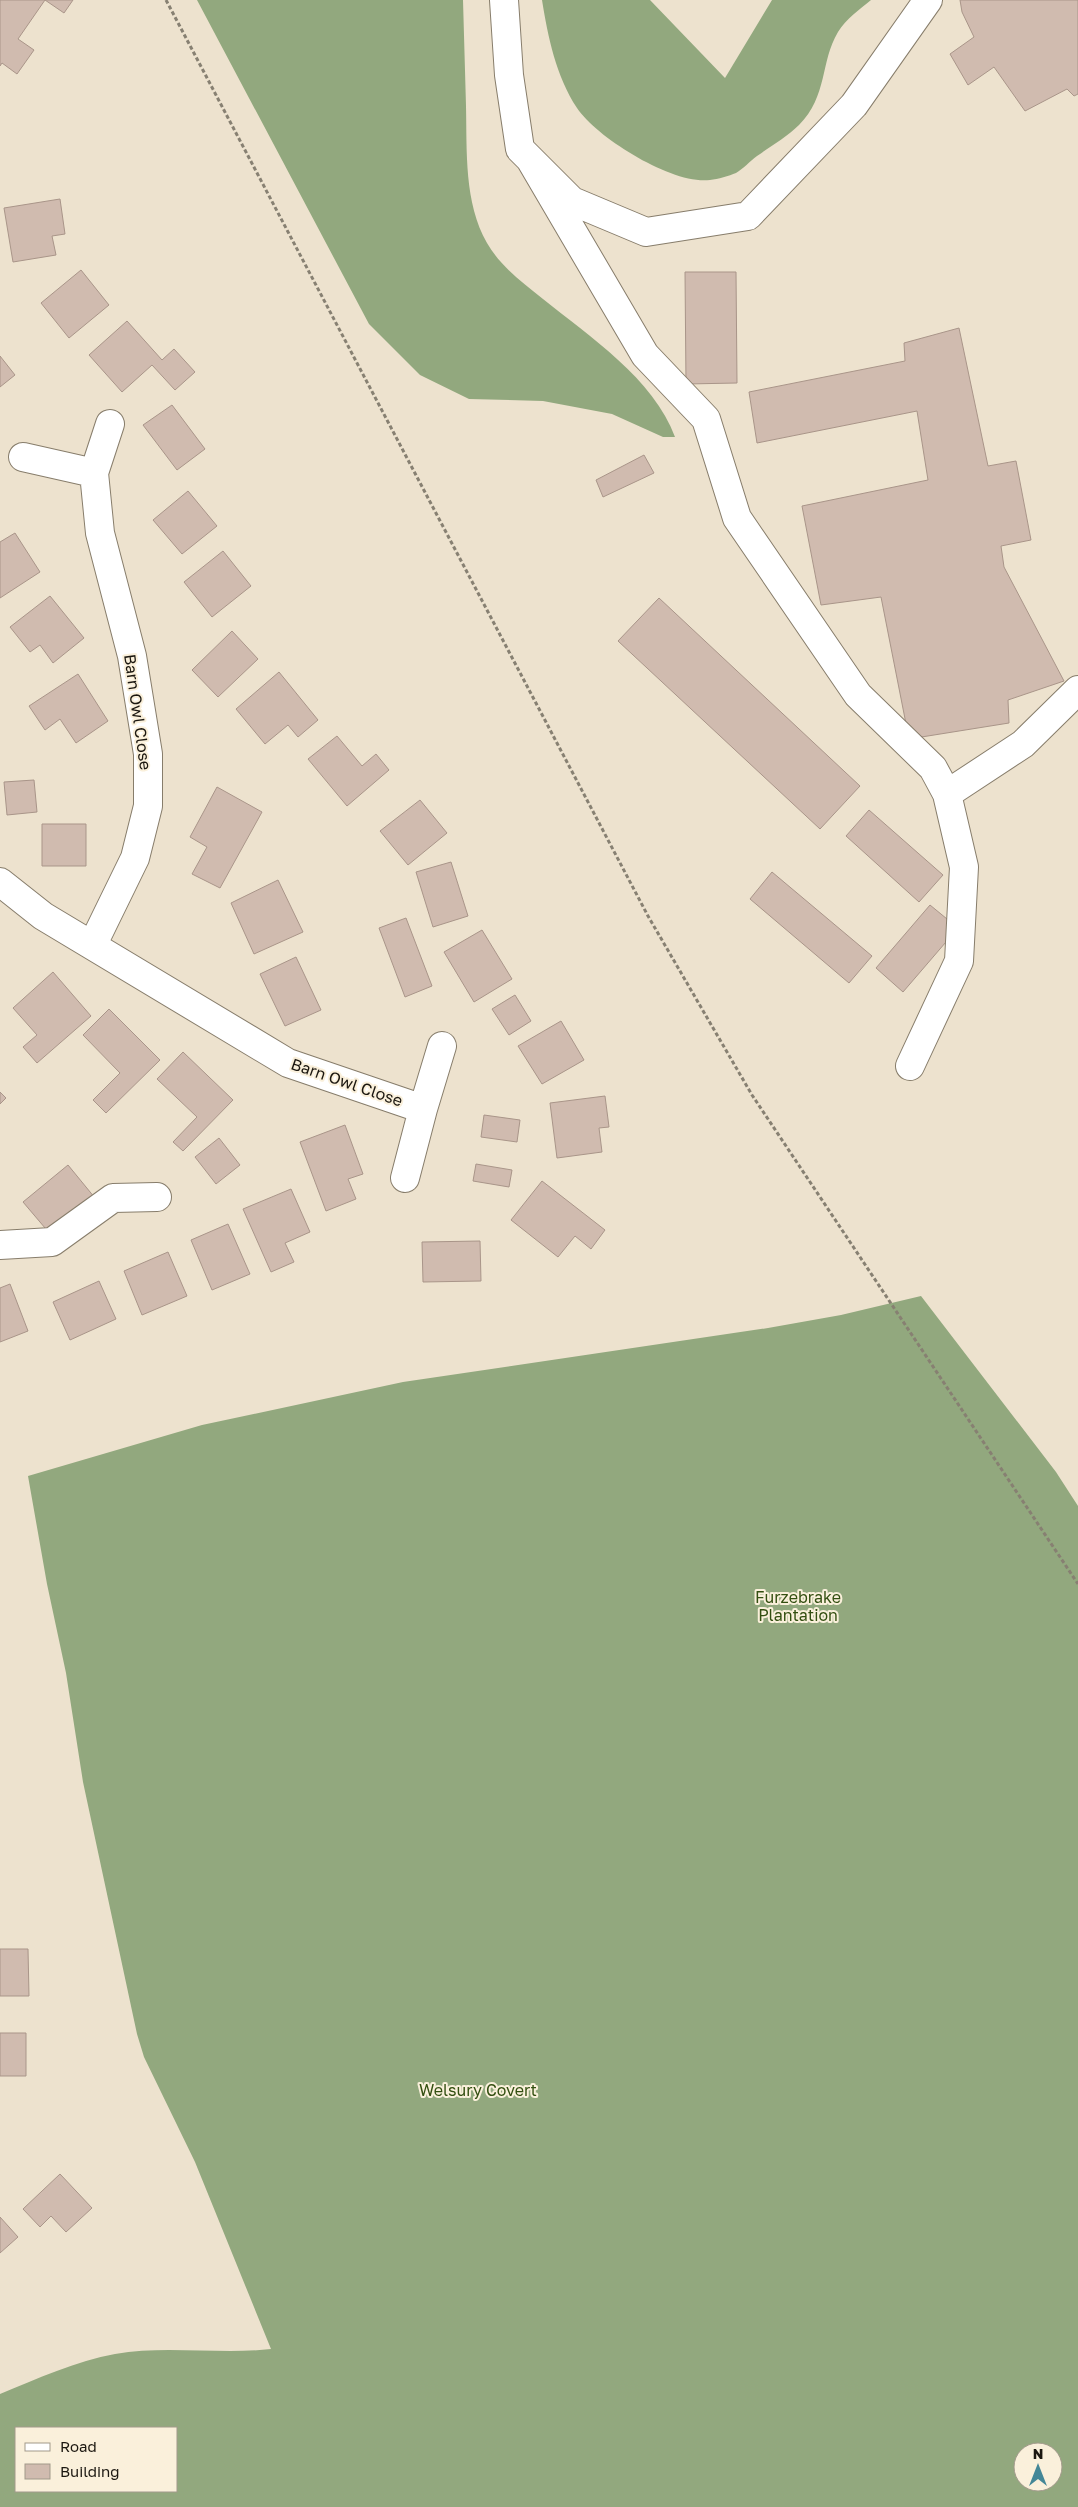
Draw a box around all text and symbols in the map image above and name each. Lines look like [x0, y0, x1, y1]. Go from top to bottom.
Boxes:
street label: Barn Owl Close [120, 653, 156, 771]
street label: Barn Owl Close [288, 1054, 406, 1110]
park label: Furzebrake Plantation [755, 1587, 841, 1625]
park label: Welsury Covert [419, 2080, 537, 2100]
legend [15, 2427, 178, 2492]
text: Road [60, 2437, 97, 2455]
north arrow [1013, 2442, 1063, 2492]
text: N [1033, 2445, 1043, 2462]
text: Building [60, 2462, 120, 2480]

